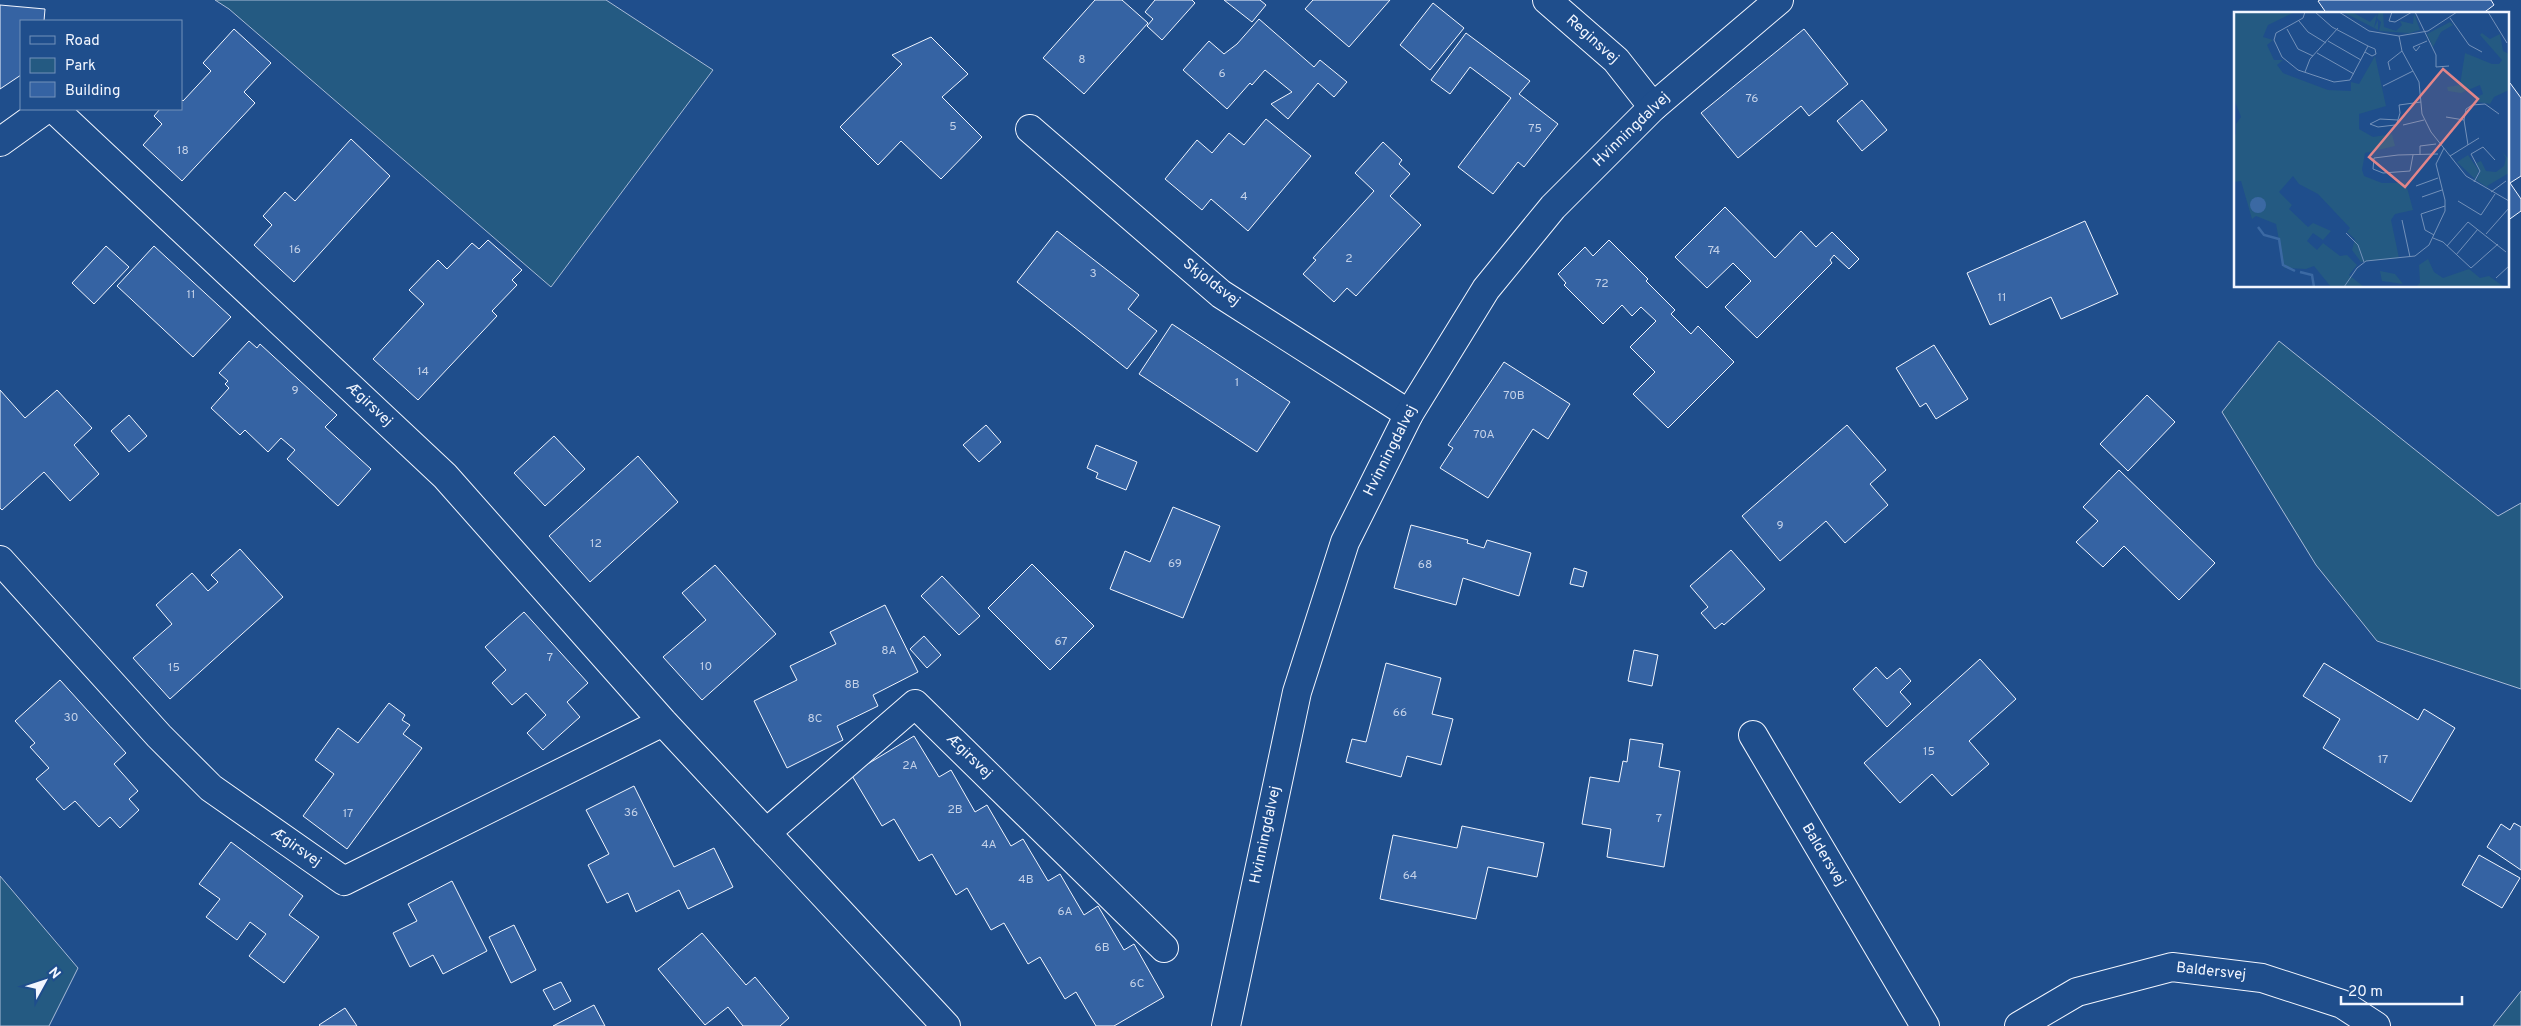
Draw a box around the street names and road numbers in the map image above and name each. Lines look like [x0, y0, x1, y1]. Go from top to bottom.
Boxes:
street label: Reginsvej [1562, 11, 1622, 69]
street label: Hvinningdalvej [1590, 89, 1674, 171]
street label: Skjoldsvej [1178, 255, 1244, 311]
street label: Ægirsvej [341, 378, 396, 431]
street label: Hvinningdalvej [1360, 402, 1422, 500]
street label: Ægirsvej [941, 730, 996, 783]
street label: Hvinningdalvej [1246, 784, 1286, 886]
street label: Baldersvej [1797, 820, 1849, 890]
street label: Ægirsvej [267, 823, 325, 872]
street label: Baldersvej [2175, 959, 2247, 985]

